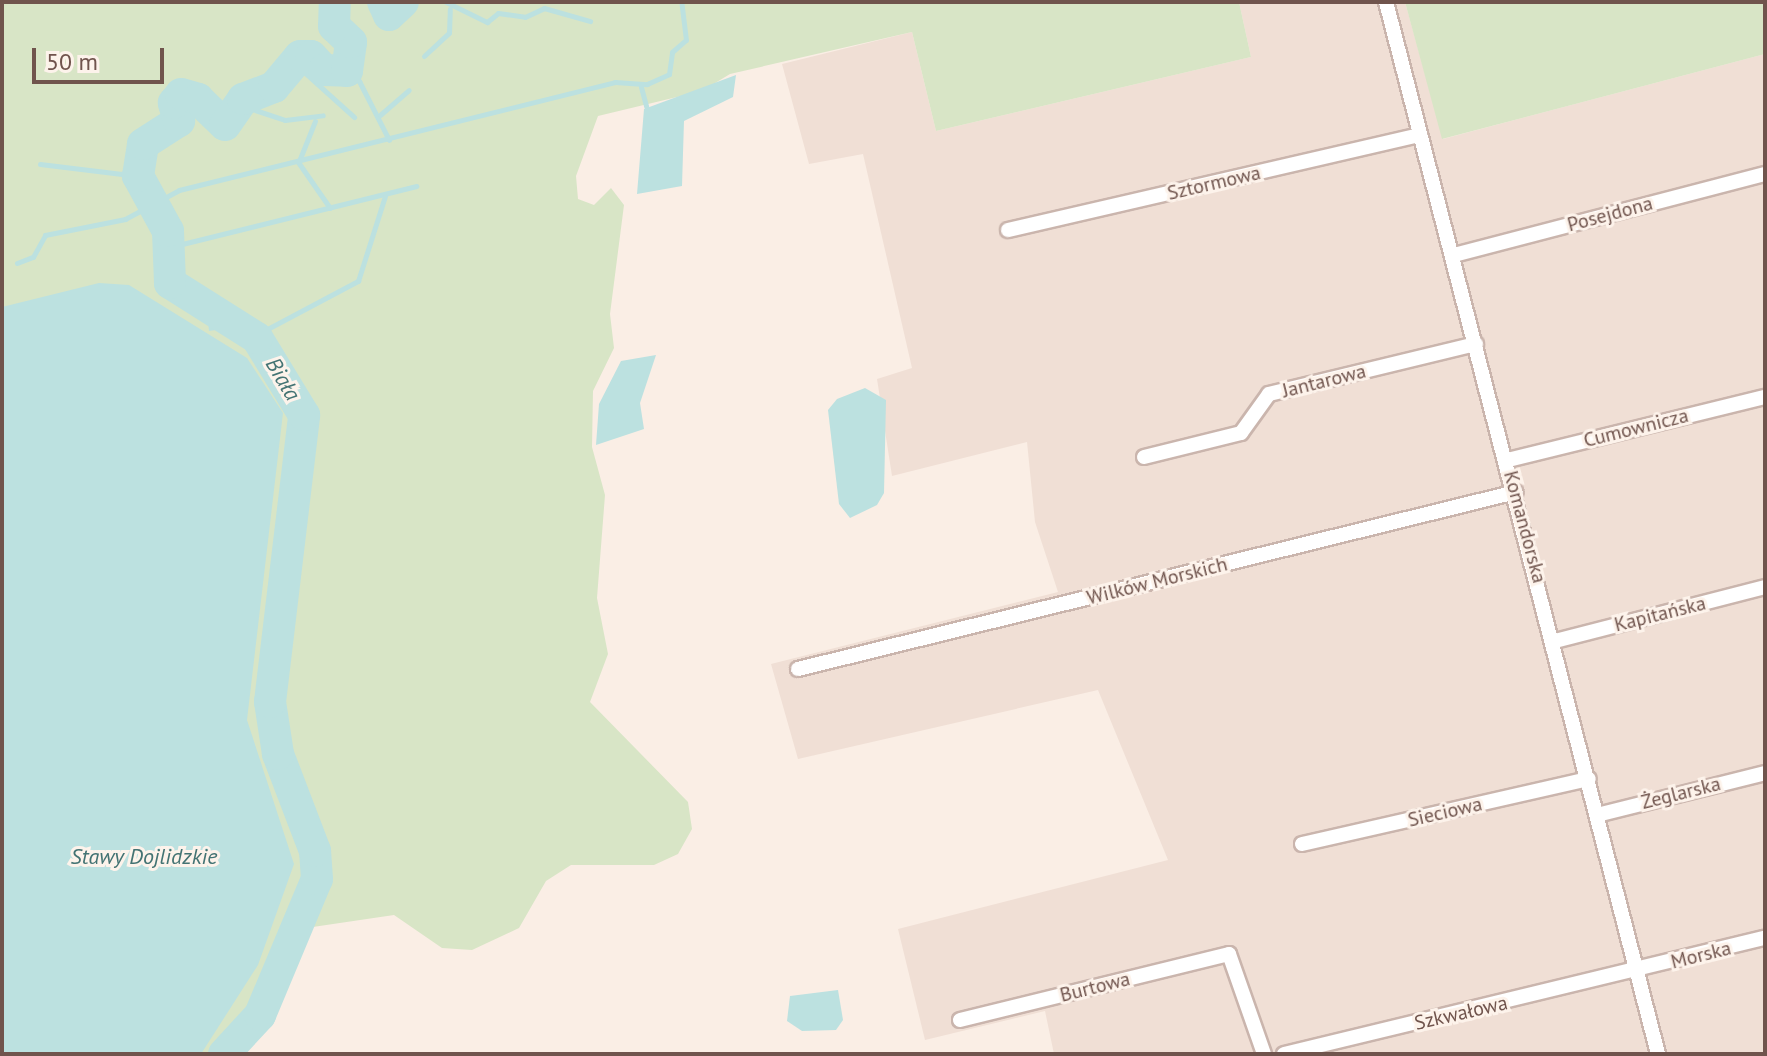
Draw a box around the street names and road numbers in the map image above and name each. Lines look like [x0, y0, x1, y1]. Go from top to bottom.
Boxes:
street label: Sztormowa [1165, 161, 1263, 205]
street label: Posejdona [1565, 191, 1655, 237]
street label: Jantarowa [1280, 359, 1368, 403]
street label: Cumownicza [1581, 403, 1691, 453]
street label: Komandorska [1498, 468, 1552, 586]
street label: Wilków Morskich [1084, 552, 1230, 610]
street label: Kapitańska [1612, 591, 1708, 637]
street label: Żeglarska [1639, 772, 1723, 814]
street label: Sieciowa [1406, 792, 1484, 832]
street label: Morska [1668, 936, 1734, 974]
street label: Burtowa [1057, 967, 1133, 1007]
street label: Szkwałowa [1412, 991, 1510, 1035]

